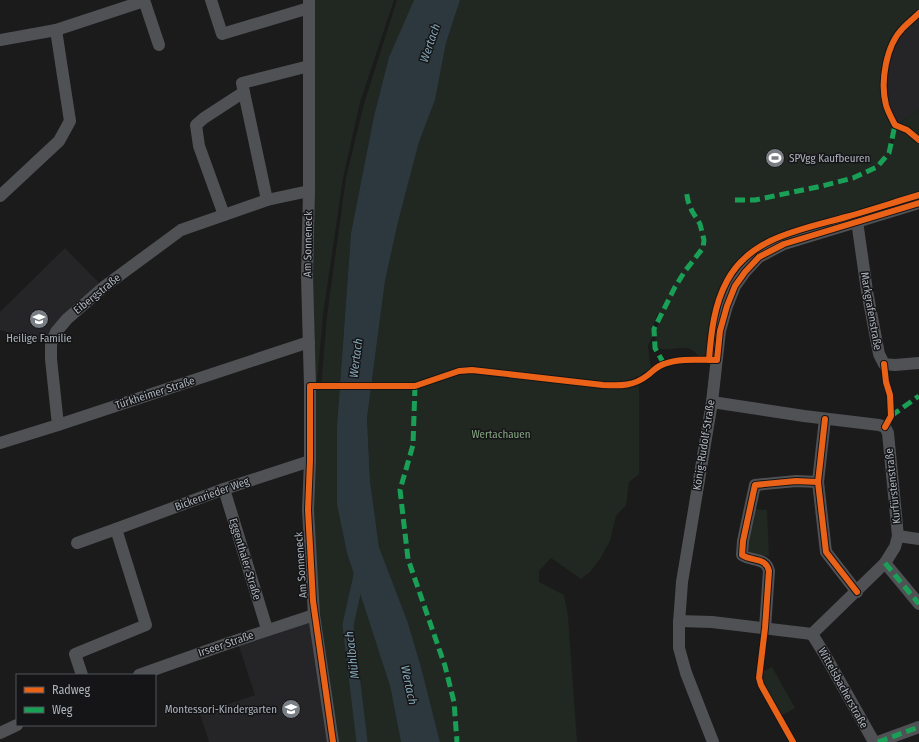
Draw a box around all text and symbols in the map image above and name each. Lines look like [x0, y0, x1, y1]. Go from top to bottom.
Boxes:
water label: Wertach [417, 22, 443, 64]
sports icon: SPVgg Kaufbeuren [764, 147, 786, 169]
place label: SPVgg Kaufbeuren [789, 152, 870, 165]
street label: Am Sonneneck [301, 210, 315, 277]
street label: Eibergstraße [71, 271, 123, 317]
street label: Markgrafenstraße [858, 271, 884, 351]
school or university icon: Heilige Familie [28, 308, 50, 330]
place label: Heilige Familie [6, 332, 72, 345]
water label: Wertach [347, 337, 365, 379]
street label: Türkheimer Straße [114, 374, 196, 412]
street label: König-Rudolf-Straße [690, 399, 718, 491]
park label: Wertachauen [471, 428, 531, 441]
street label: Kurfürstenstraße [883, 448, 903, 524]
street label: Bickenrieder Weg [173, 474, 252, 513]
street label: Eggenthaler Straße [226, 516, 264, 602]
street label: Am Sonneneck [292, 531, 310, 598]
street label: Irseer Straße [197, 628, 255, 660]
water label: Mühlbach [342, 630, 362, 680]
street label: Wittelsbacherstraße [815, 645, 871, 731]
water label: Wertach [398, 664, 420, 706]
legend [16, 674, 156, 726]
text: Radweg [52, 683, 91, 697]
school or university icon: Montessori-Kindergarten [280, 698, 302, 720]
text: Weg [52, 703, 73, 717]
place label: Montessori-Kindergarten [165, 703, 277, 716]

